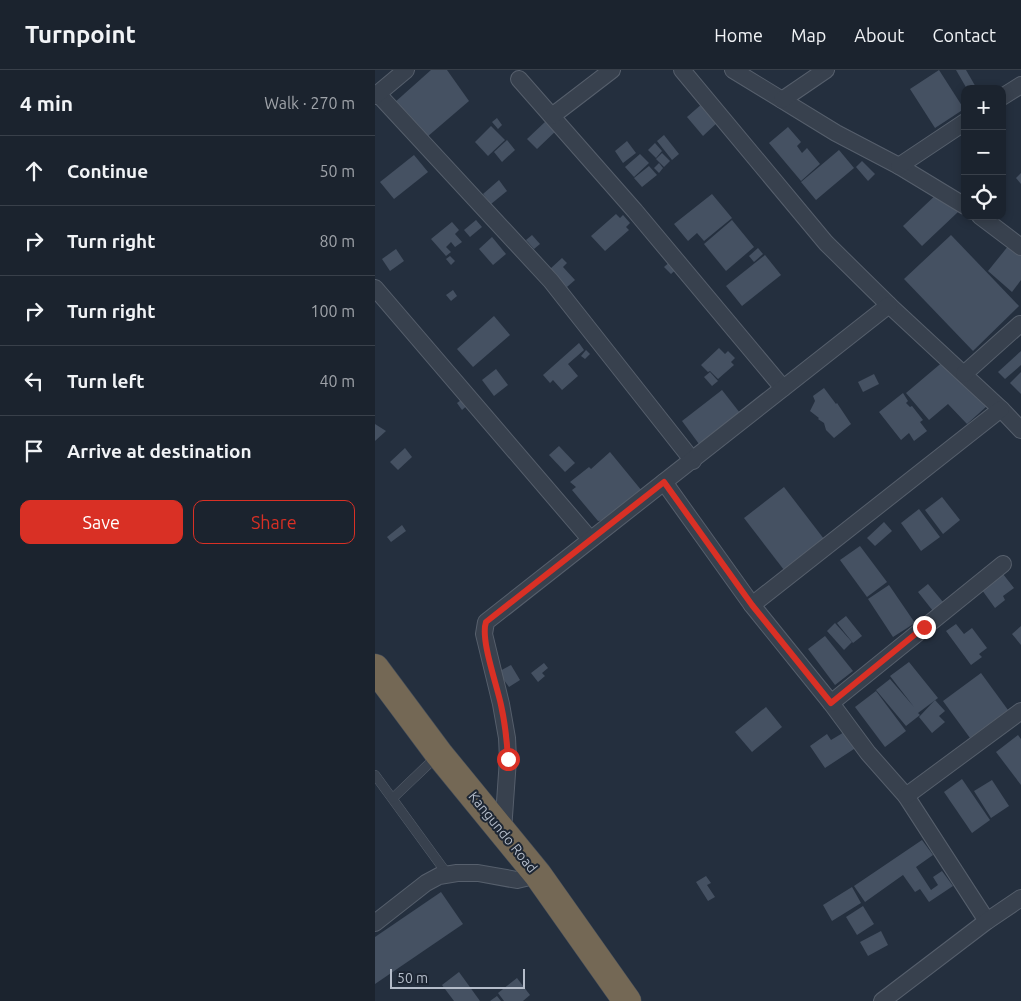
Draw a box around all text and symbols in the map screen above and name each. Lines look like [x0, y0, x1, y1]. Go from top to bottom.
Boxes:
text: Turnpoint [25, 21, 136, 48]
text: Home [714, 25, 763, 45]
text: Map [791, 25, 826, 45]
text: About [854, 25, 904, 45]
text: Contact [932, 25, 996, 45]
map controls [961, 85, 1006, 220]
button: + [961, 85, 1006, 130]
text: 4 min [20, 91, 73, 115]
text: Walk · 270 m [264, 94, 355, 112]
button: − [961, 130, 1006, 175]
icon: ahead [20, 157, 48, 185]
text: Continue [67, 160, 148, 182]
text: 50 m [319, 162, 355, 180]
button: locate [961, 175, 1006, 220]
icon: right [20, 227, 48, 255]
text: Turn right [67, 230, 155, 252]
text: 80 m [319, 232, 355, 250]
icon: right [20, 297, 48, 325]
text: Turn right [67, 300, 155, 322]
text: 100 m [310, 302, 355, 320]
icon: left [20, 367, 48, 395]
text: Turn left [67, 370, 145, 392]
text: 40 m [319, 372, 355, 390]
icon: arrive [20, 437, 48, 465]
text: Arrive at destination [67, 440, 252, 462]
button: Save [20, 500, 183, 544]
button: Share [193, 500, 355, 544]
route end [913, 616, 936, 639]
route start [497, 748, 520, 771]
street label: Kangundo Road [465, 788, 541, 876]
scale bar [390, 966, 525, 989]
text: 50 m [397, 970, 428, 986]

